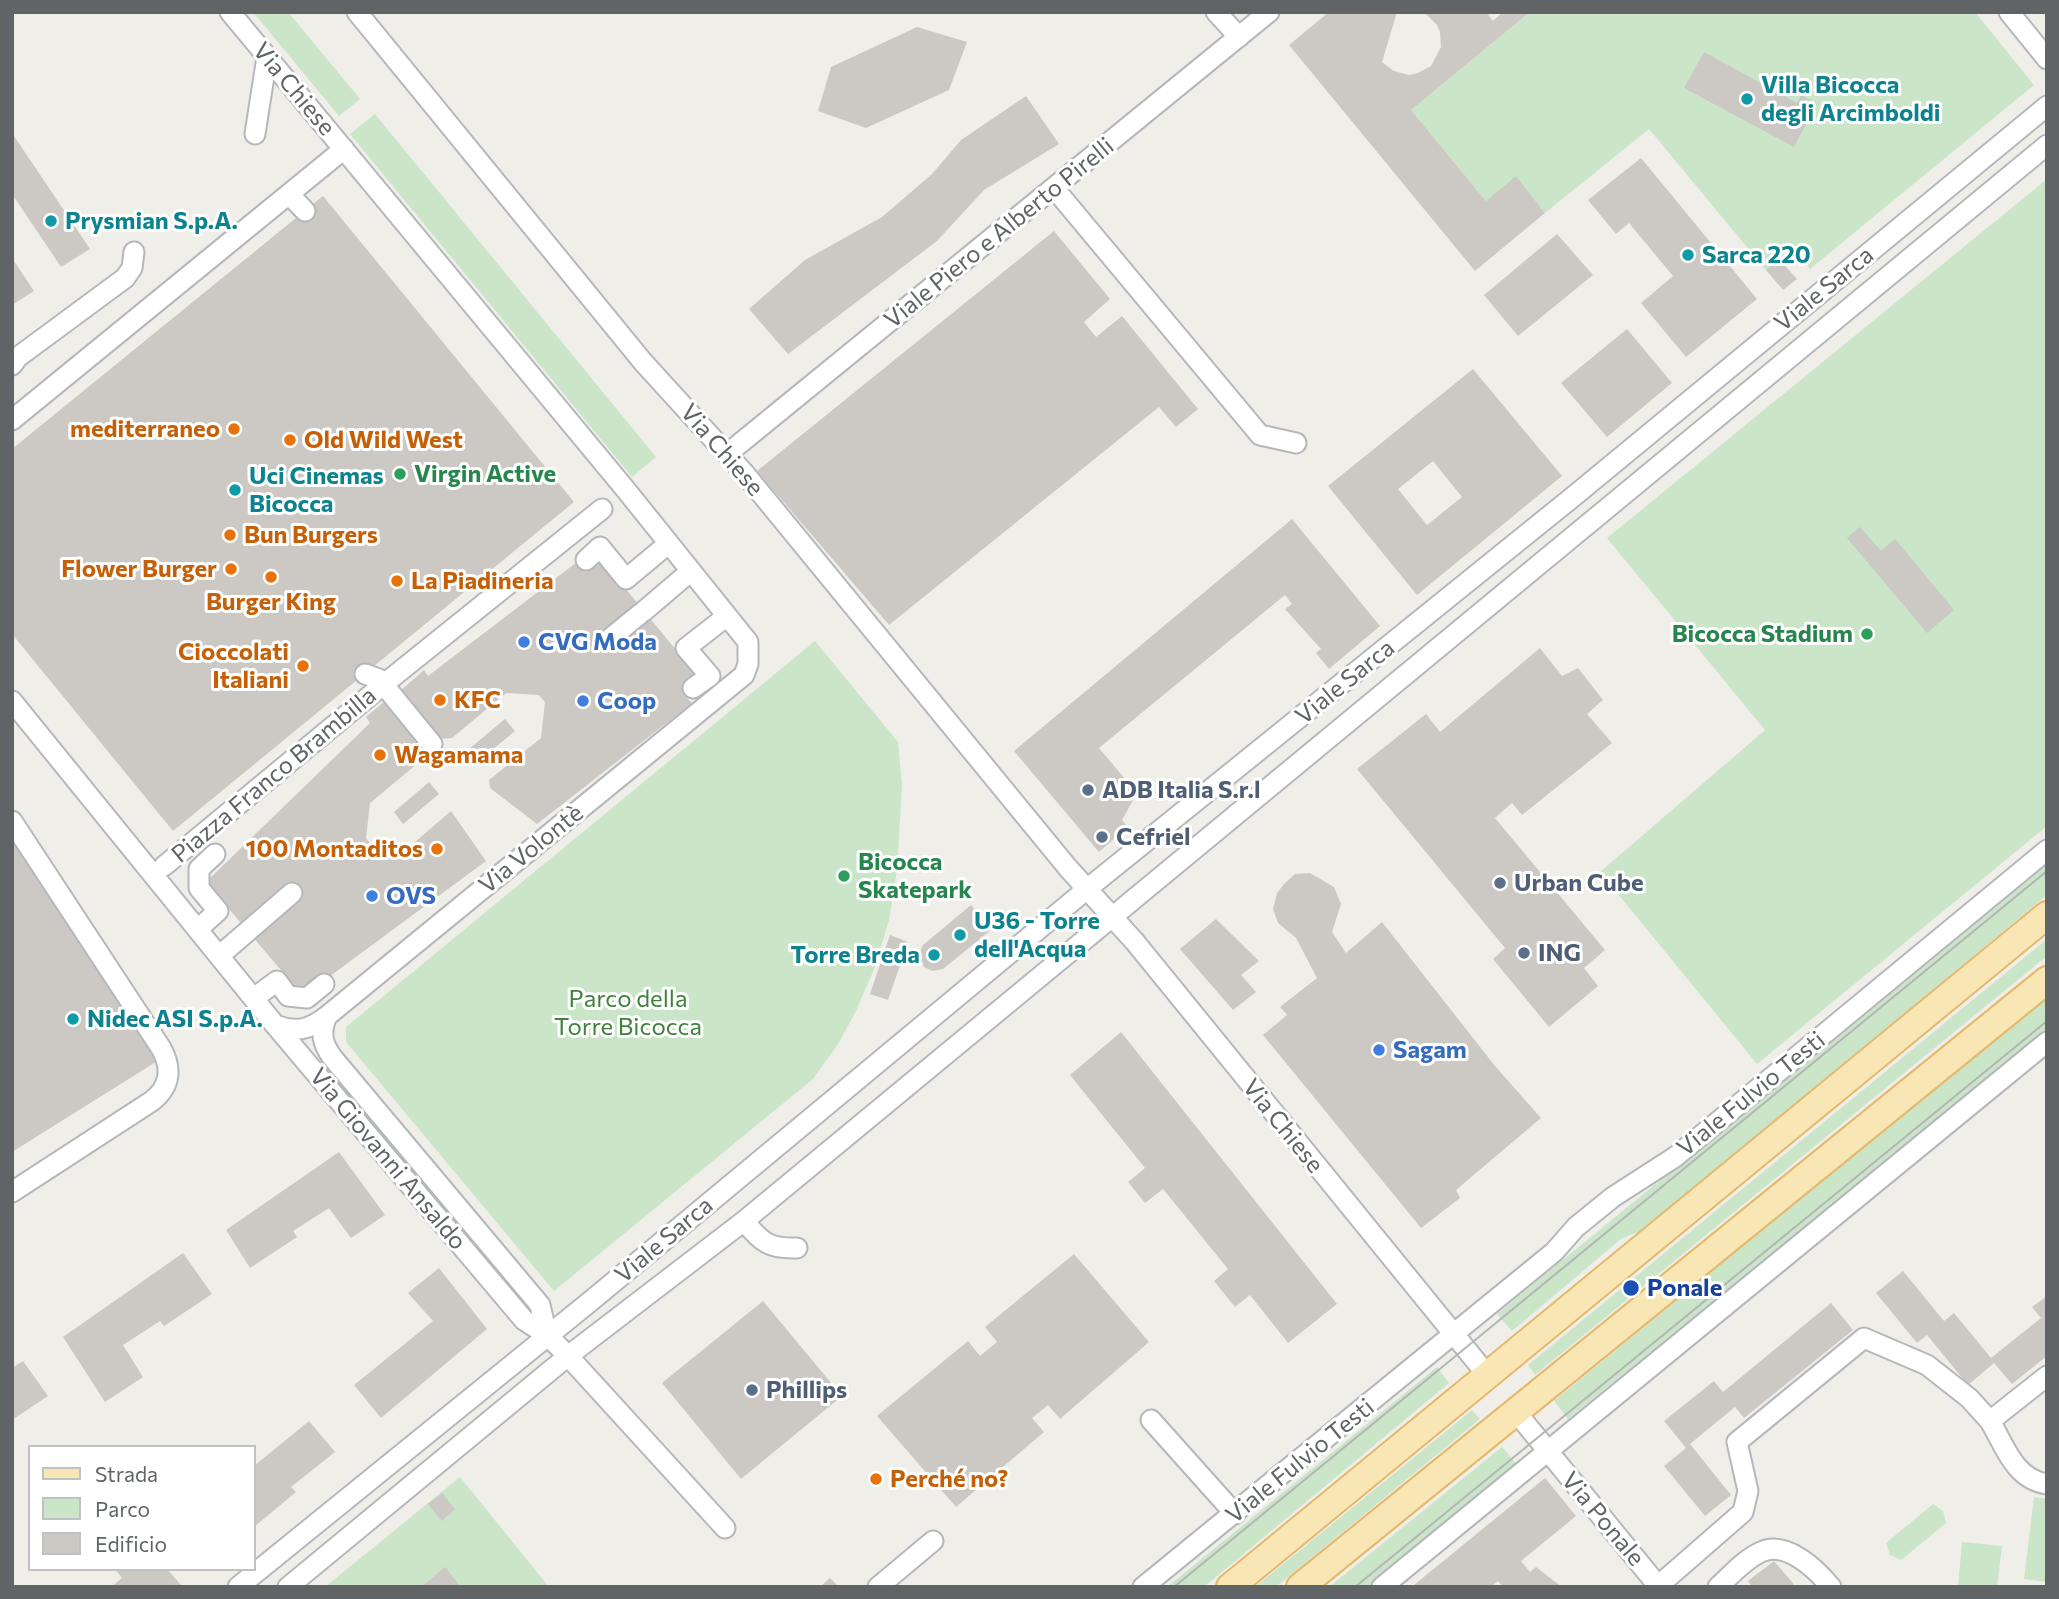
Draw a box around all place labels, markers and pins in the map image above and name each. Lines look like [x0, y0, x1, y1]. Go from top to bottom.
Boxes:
place label: Villa Bicocca degli Arcimboldi [1761, 71, 1941, 127]
marker: Villa Bicocca degli Arcimboldi [1739, 91, 1755, 107]
place label: Prysmian S.p.A. [65, 207, 238, 235]
marker: Prysmian S.p.A. [43, 213, 59, 229]
place label: Sarca 220 [1702, 241, 1811, 269]
marker: Sarca 220 [1680, 247, 1696, 263]
place label: mediterraneo [70, 415, 220, 443]
marker: mediterraneo [226, 421, 242, 437]
place label: Old Wild West [304, 426, 463, 454]
marker: Old Wild West [282, 432, 298, 448]
place label: Virgin Active [414, 460, 556, 488]
place label: Uci Cinemas Bicocca [249, 462, 384, 518]
marker: Virgin Active [392, 466, 408, 482]
marker: Uci Cinemas Bicocca [227, 482, 243, 498]
place label: Bun Burgers [244, 521, 378, 549]
marker: Bun Burgers [222, 527, 238, 543]
place label: Flower Burger [61, 555, 217, 583]
marker: Flower Burger [223, 561, 239, 577]
place label: La Piadineria [411, 567, 554, 595]
marker: Burger King [263, 569, 279, 585]
marker: La Piadineria [389, 573, 405, 589]
place label: Burger King [206, 588, 336, 616]
place label: Bicocca Stadium [1672, 620, 1853, 648]
marker: Bicocca Stadium [1859, 626, 1875, 642]
place label: CVG Moda [538, 628, 657, 656]
marker: CVG Moda [516, 634, 532, 650]
place label: Cioccolati Italiani [178, 638, 289, 694]
marker: Cioccolati Italiani [295, 658, 311, 674]
place label: KFC [454, 686, 501, 714]
place label: Coop [597, 687, 656, 715]
marker: KFC [432, 692, 448, 708]
marker: Coop [575, 693, 591, 709]
place label: Wagamama [394, 741, 523, 769]
marker: Wagamama [372, 747, 388, 763]
place label: ADB Italia S.r.l [1102, 776, 1260, 804]
marker: ADB Italia S.r.l [1080, 782, 1096, 798]
place label: Cefriel [1116, 823, 1191, 851]
marker: Cefriel [1094, 829, 1110, 845]
place label: 100 Montaditos [246, 835, 423, 863]
marker: 100 Montaditos [429, 841, 445, 857]
place label: Bicocca Skatepark [858, 848, 972, 904]
marker: Bicocca Skatepark [836, 868, 852, 884]
place label: Urban Cube [1514, 869, 1644, 897]
marker: Urban Cube [1492, 875, 1508, 891]
place label: OVS [386, 882, 436, 910]
marker: OVS [364, 888, 380, 904]
place label: U36 - Torre dell'Acqua [974, 907, 1100, 963]
marker: U36 - Torre dell'Acqua [952, 927, 968, 943]
place label: ING [1538, 939, 1581, 967]
place label: Torre Breda [790, 941, 920, 969]
marker: ING [1516, 945, 1532, 961]
marker: Torre Breda [926, 947, 942, 963]
place label: Nidec ASI S.p.A. [87, 1005, 263, 1033]
marker: Nidec ASI S.p.A. [65, 1011, 81, 1027]
place label: Sagam [1393, 1036, 1467, 1064]
marker: Sagam [1371, 1042, 1387, 1058]
place label: Ponale [1647, 1274, 1722, 1302]
marker: Ponale [1621, 1278, 1641, 1298]
place label: Phillips [766, 1376, 847, 1404]
marker: Phillips [744, 1382, 760, 1398]
place label: Perché no? [890, 1465, 1008, 1493]
marker: Perché no? [868, 1471, 884, 1487]

